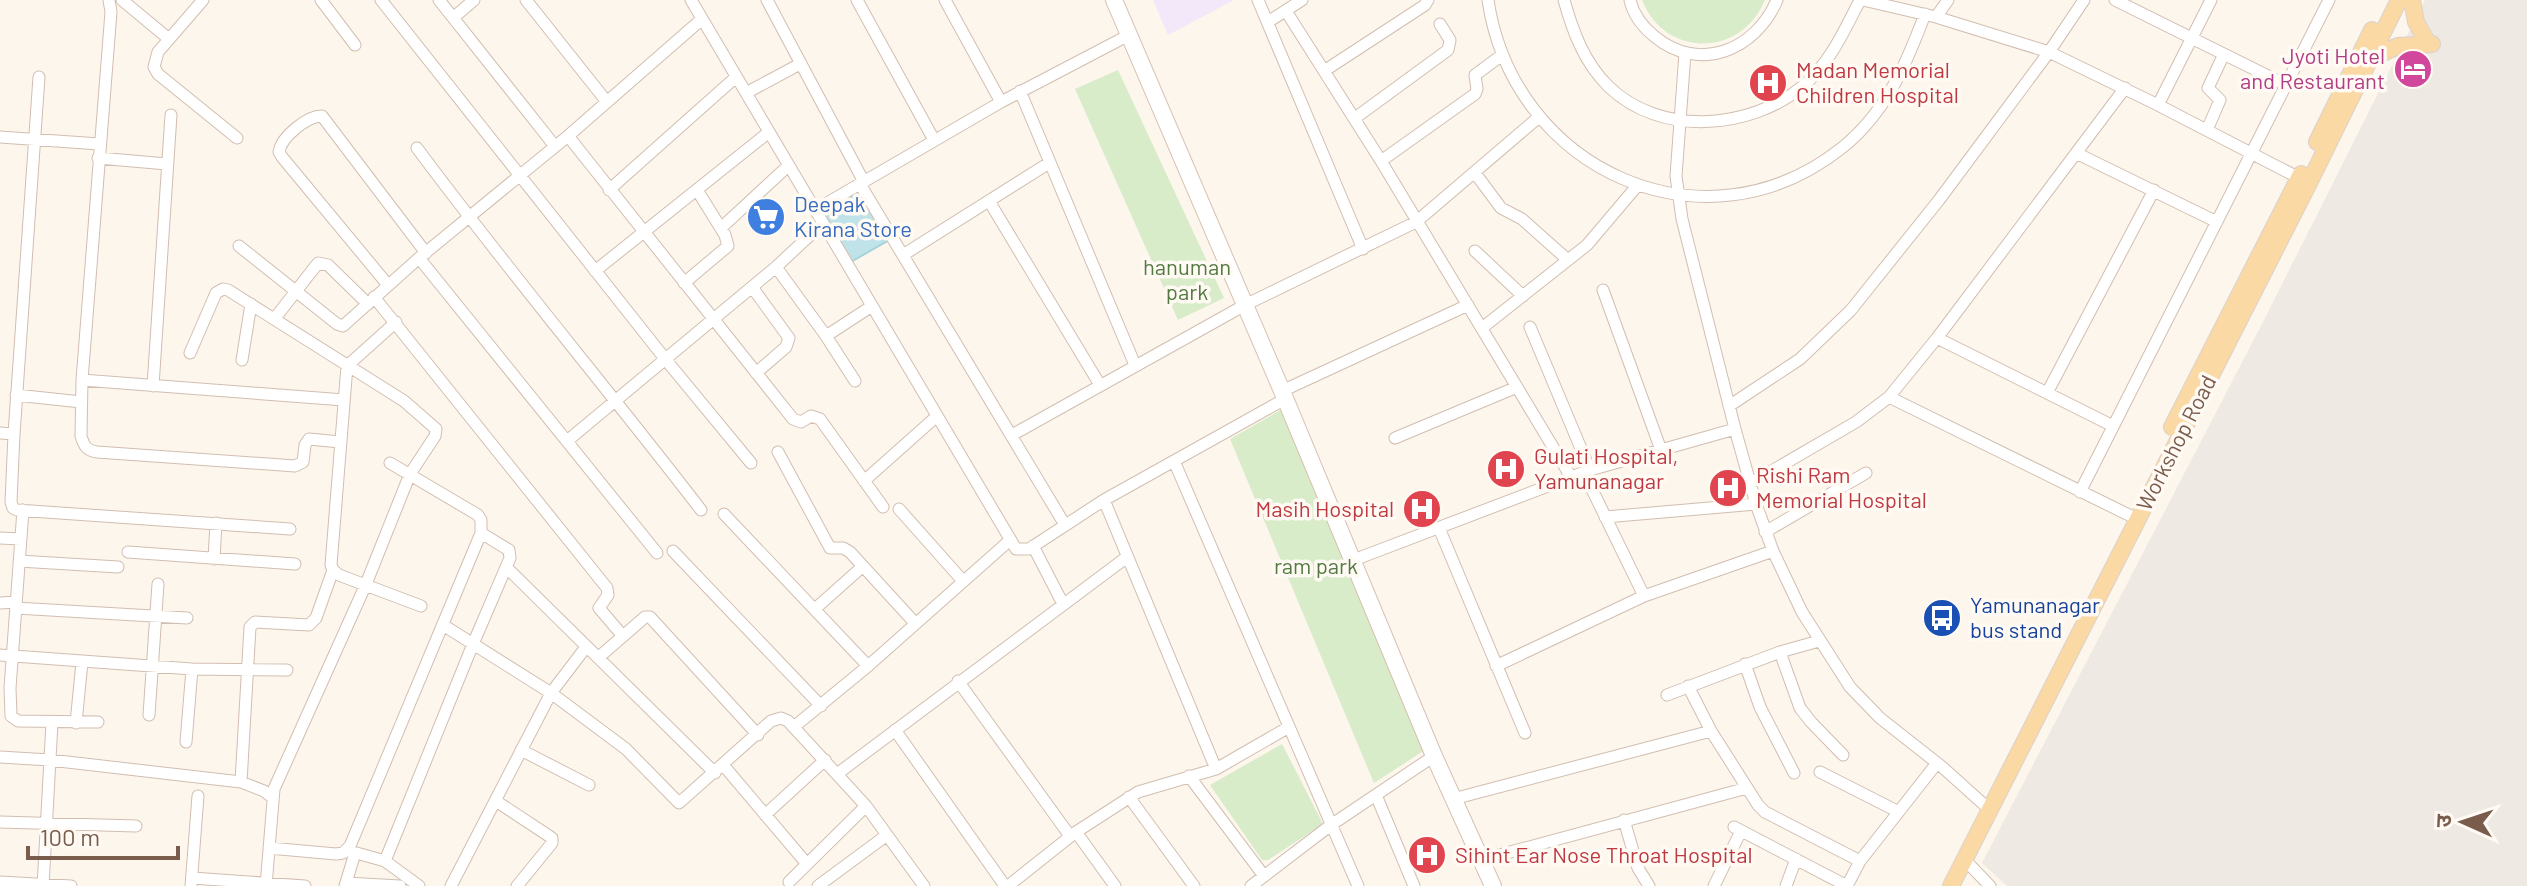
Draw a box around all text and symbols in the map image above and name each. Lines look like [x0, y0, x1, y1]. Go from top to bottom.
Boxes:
place label: Jyoti Hotel and Restaurant [2240, 42, 2385, 93]
hotel icon: Jyoti Hotel and Restaurant [2392, 48, 2434, 90]
place label: Madan Memorial Children Hospital [1796, 56, 1959, 107]
hospital icon: Madan Memorial Children Hospital [1747, 62, 1789, 104]
place label: Deepak Kirana Store [794, 190, 912, 241]
supermarket icon: Deepak Kirana Store [745, 196, 787, 238]
park label: hanuman park [1143, 253, 1231, 304]
street label: Workshop Road [2130, 370, 2220, 515]
place label: Gulati Hospital, Yamunanagar [1534, 442, 1678, 493]
hospital icon: Gulati Hospital, Yamunanagar [1485, 448, 1527, 490]
place label: Rishi Ram Memorial Hospital [1756, 461, 1927, 512]
hospital icon: Rishi Ram Memorial Hospital [1707, 467, 1749, 509]
hospital icon: Masih Hospital [1401, 488, 1443, 530]
place label: Masih Hospital [1256, 495, 1394, 521]
park label: ram park [1274, 552, 1358, 578]
place label: Yamunanagar bus stand [1970, 591, 2100, 642]
bus stop icon: Yamunanagar bus stand [1921, 597, 1963, 639]
north arrow [2423, 782, 2503, 862]
scale bar [28, 810, 178, 860]
text: उ [2429, 813, 2455, 828]
text: 100 m [40, 822, 100, 851]
hospital icon: Sihint Ear Nose Throat Hospital [1406, 834, 1448, 876]
place label: Sihint Ear Nose Throat Hospital [1455, 841, 1753, 867]

